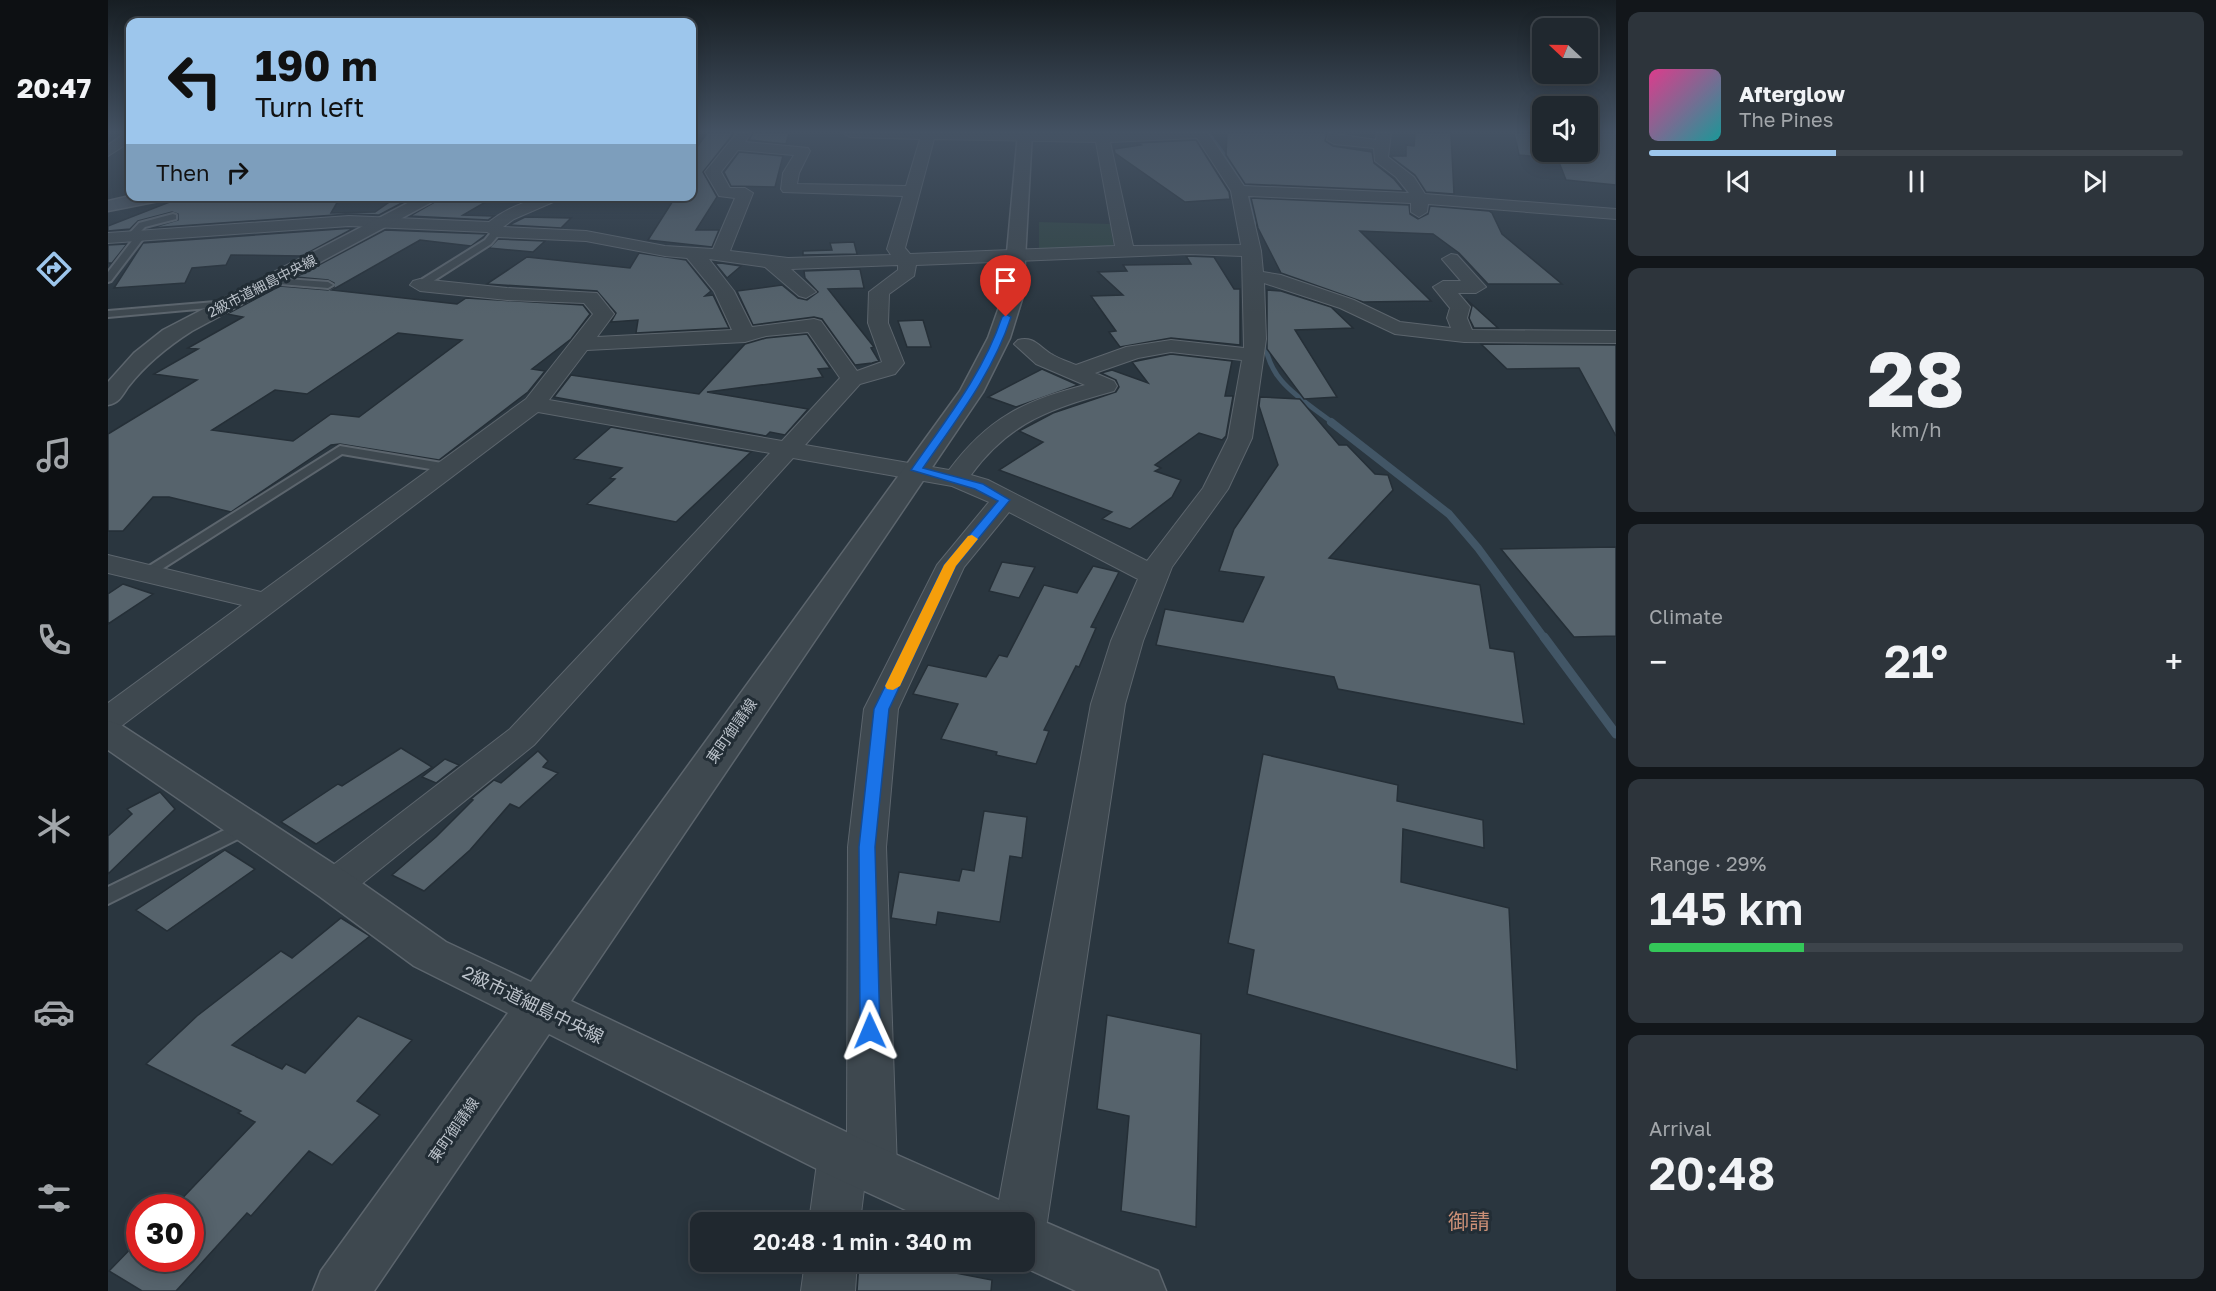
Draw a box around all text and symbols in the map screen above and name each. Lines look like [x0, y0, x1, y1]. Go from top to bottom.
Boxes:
north arrow [1532, 18, 1598, 84]
map controls [1532, 18, 1598, 162]
text: 190 m [255, 40, 378, 90]
icon: left [156, 42, 234, 120]
text: 20:47 [17, 72, 91, 104]
text: Afterglow [1739, 80, 1845, 107]
text: Turn left [255, 91, 364, 123]
button: sound [1532, 96, 1598, 162]
text: The Pines [1739, 107, 1833, 131]
icon: right [221, 156, 254, 189]
text: Then [156, 159, 209, 186]
icon: previous [1722, 165, 1755, 198]
icon: pause [1900, 165, 1933, 198]
icon: next [2078, 165, 2111, 198]
icon: directions [33, 248, 75, 290]
street label: 2級市道細島中央線 [204, 251, 319, 320]
pin [980, 255, 1031, 317]
icon: arrive [989, 264, 1022, 297]
text: 28 [1867, 331, 1965, 424]
text: km/h [1891, 417, 1941, 441]
icon: music [33, 434, 75, 476]
text: Climate [1649, 604, 1723, 628]
icon: phone [33, 619, 75, 661]
text: 21° [1884, 634, 1948, 688]
text: − [1649, 642, 1667, 681]
text: + [2165, 642, 2183, 681]
street label: 東町御請線 [702, 695, 760, 766]
icon: climate [33, 805, 75, 847]
text: Range · 29% [1649, 851, 1766, 875]
text: 145 km [1649, 881, 1803, 935]
street label: 2級市道細島中央線 [459, 960, 608, 1048]
icon: car [33, 991, 75, 1033]
position arrow [838, 999, 902, 1063]
street label: 東町御請線 [424, 1094, 482, 1165]
text: Arrival [1649, 1116, 1712, 1140]
text: 20:48 [1649, 1146, 1775, 1200]
icon: filters [33, 1177, 75, 1219]
speed limit sign: 30 [126, 1194, 204, 1272]
district label: 御請 [1448, 1208, 1490, 1234]
text: 20:48 · 1 min · 340 m [753, 1228, 972, 1255]

